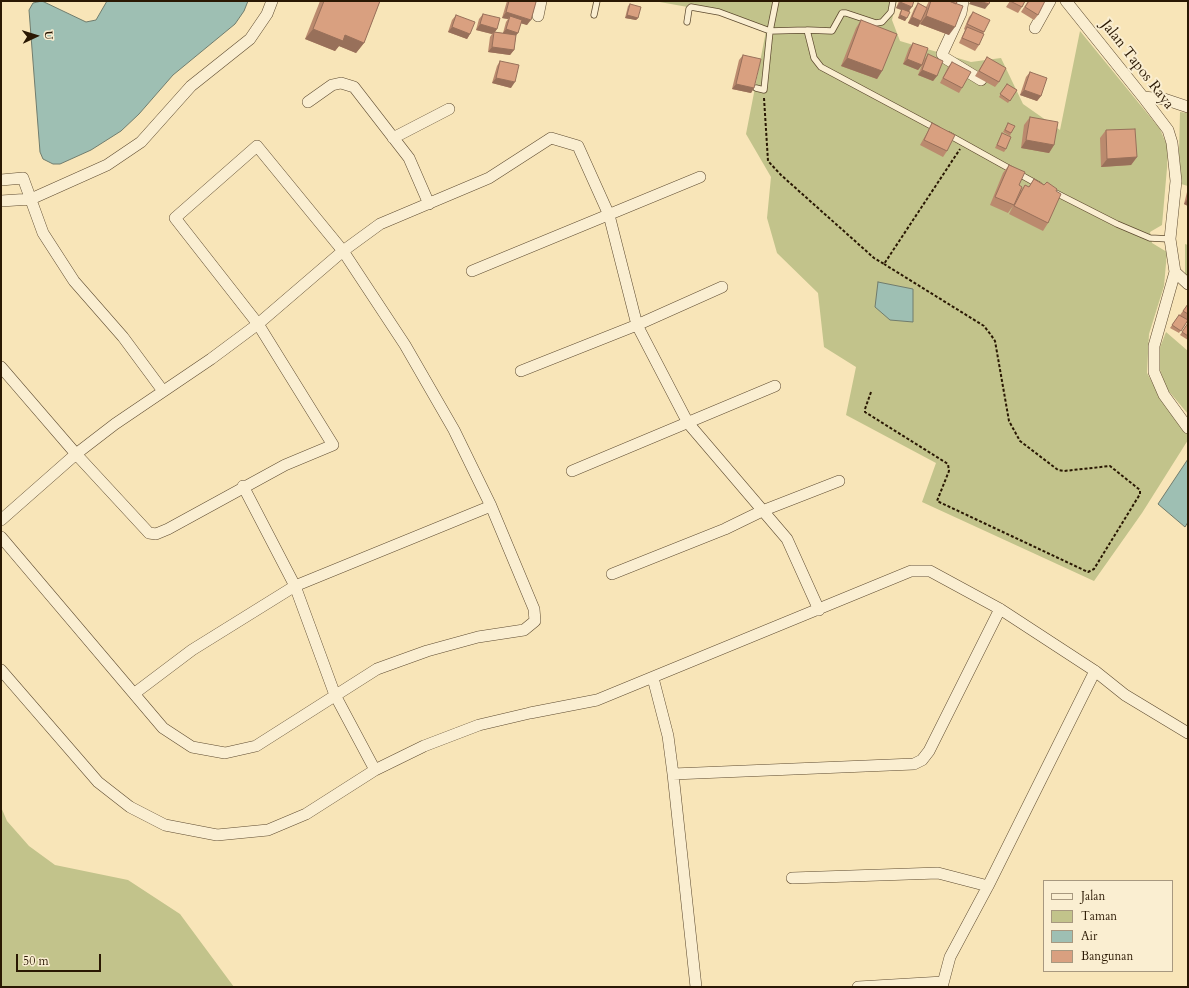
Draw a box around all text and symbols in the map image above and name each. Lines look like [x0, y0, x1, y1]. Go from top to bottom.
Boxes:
north arrow [16, 16, 56, 56]
street label: Jalan Tapos Raya [1097, 17, 1177, 113]
text: U [41, 30, 56, 40]
legend [1043, 880, 1173, 972]
text: Jalan [1081, 888, 1105, 904]
text: Taman [1081, 908, 1117, 924]
text: Air [1081, 928, 1097, 944]
scale bar [18, 946, 103, 972]
text: Bangunan [1081, 948, 1133, 964]
text: 50 m [23, 953, 49, 969]

